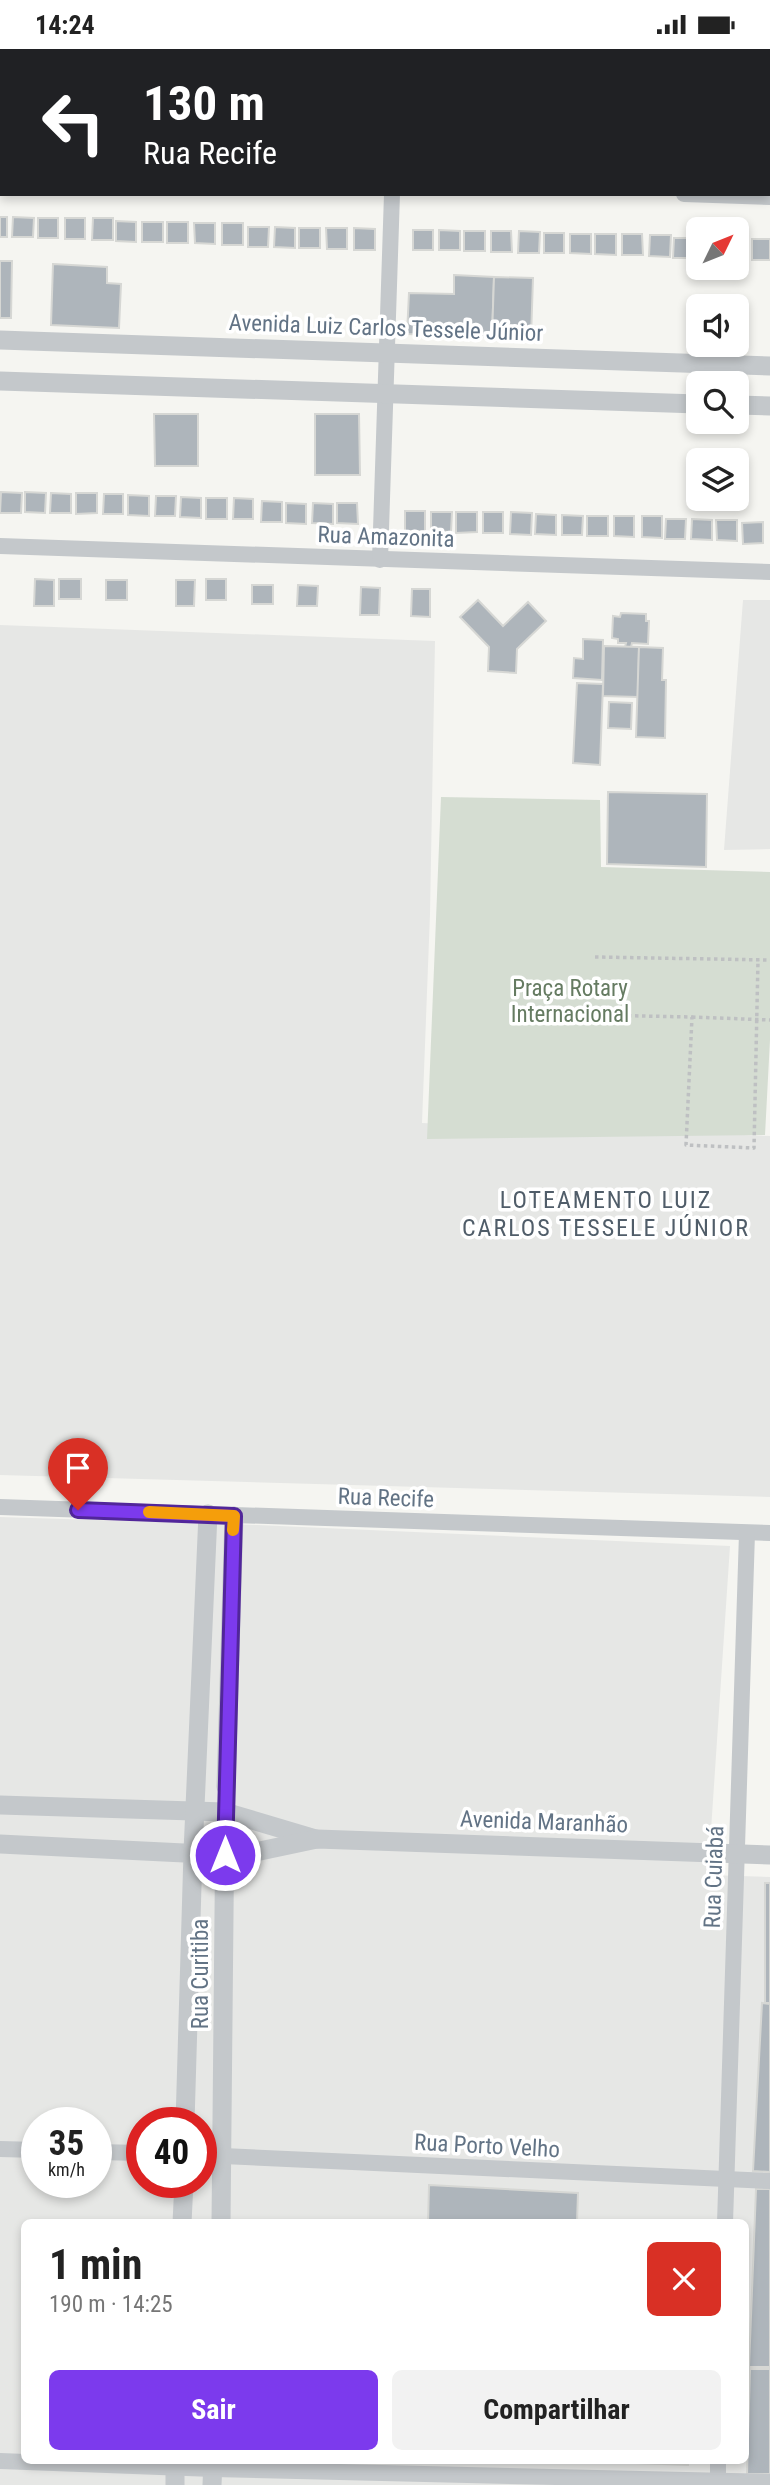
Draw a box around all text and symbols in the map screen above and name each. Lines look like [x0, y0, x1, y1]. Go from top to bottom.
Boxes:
text: 14:24 [35, 10, 95, 40]
text: 130 m [143, 75, 265, 132]
icon: left [28, 77, 119, 168]
text: Rua Recife [143, 134, 277, 172]
north arrow [686, 217, 749, 280]
map controls [686, 217, 749, 511]
button: sound [686, 294, 749, 357]
street label: Avenida Luiz Carlos Tessele Júnior [228, 309, 544, 347]
button: search [686, 371, 749, 434]
button: layers [686, 448, 749, 511]
street label: Rua Amazonita [317, 521, 455, 553]
park label: Praça Rotary Internacional [511, 975, 629, 1028]
district label: LOTEAMENTO LUIZ CARLOS TESSELE JÚNIOR [462, 1186, 750, 1242]
pin [48, 1438, 108, 1510]
icon: arrive [59, 1449, 97, 1487]
street label: Rua Recife [337, 1483, 435, 1513]
street label: Avenida Maranhão [460, 1806, 628, 1838]
position arrow [188, 1818, 262, 1892]
street label: Rua Cuiabá [699, 1825, 729, 1929]
street label: Rua Curitiba [187, 1919, 214, 2029]
speed limit sign: 40 [126, 2107, 217, 2198]
text: 35 [49, 2123, 84, 2164]
street label: Rua Porto Velho [413, 2129, 561, 2163]
text: km/h [48, 2159, 85, 2180]
text: 1 min [49, 2240, 142, 2289]
button: close [647, 2242, 721, 2316]
text: 190 m · 14:25 [49, 2291, 173, 2318]
button: Sair [49, 2370, 378, 2450]
button: Compartilhar [392, 2370, 721, 2450]

